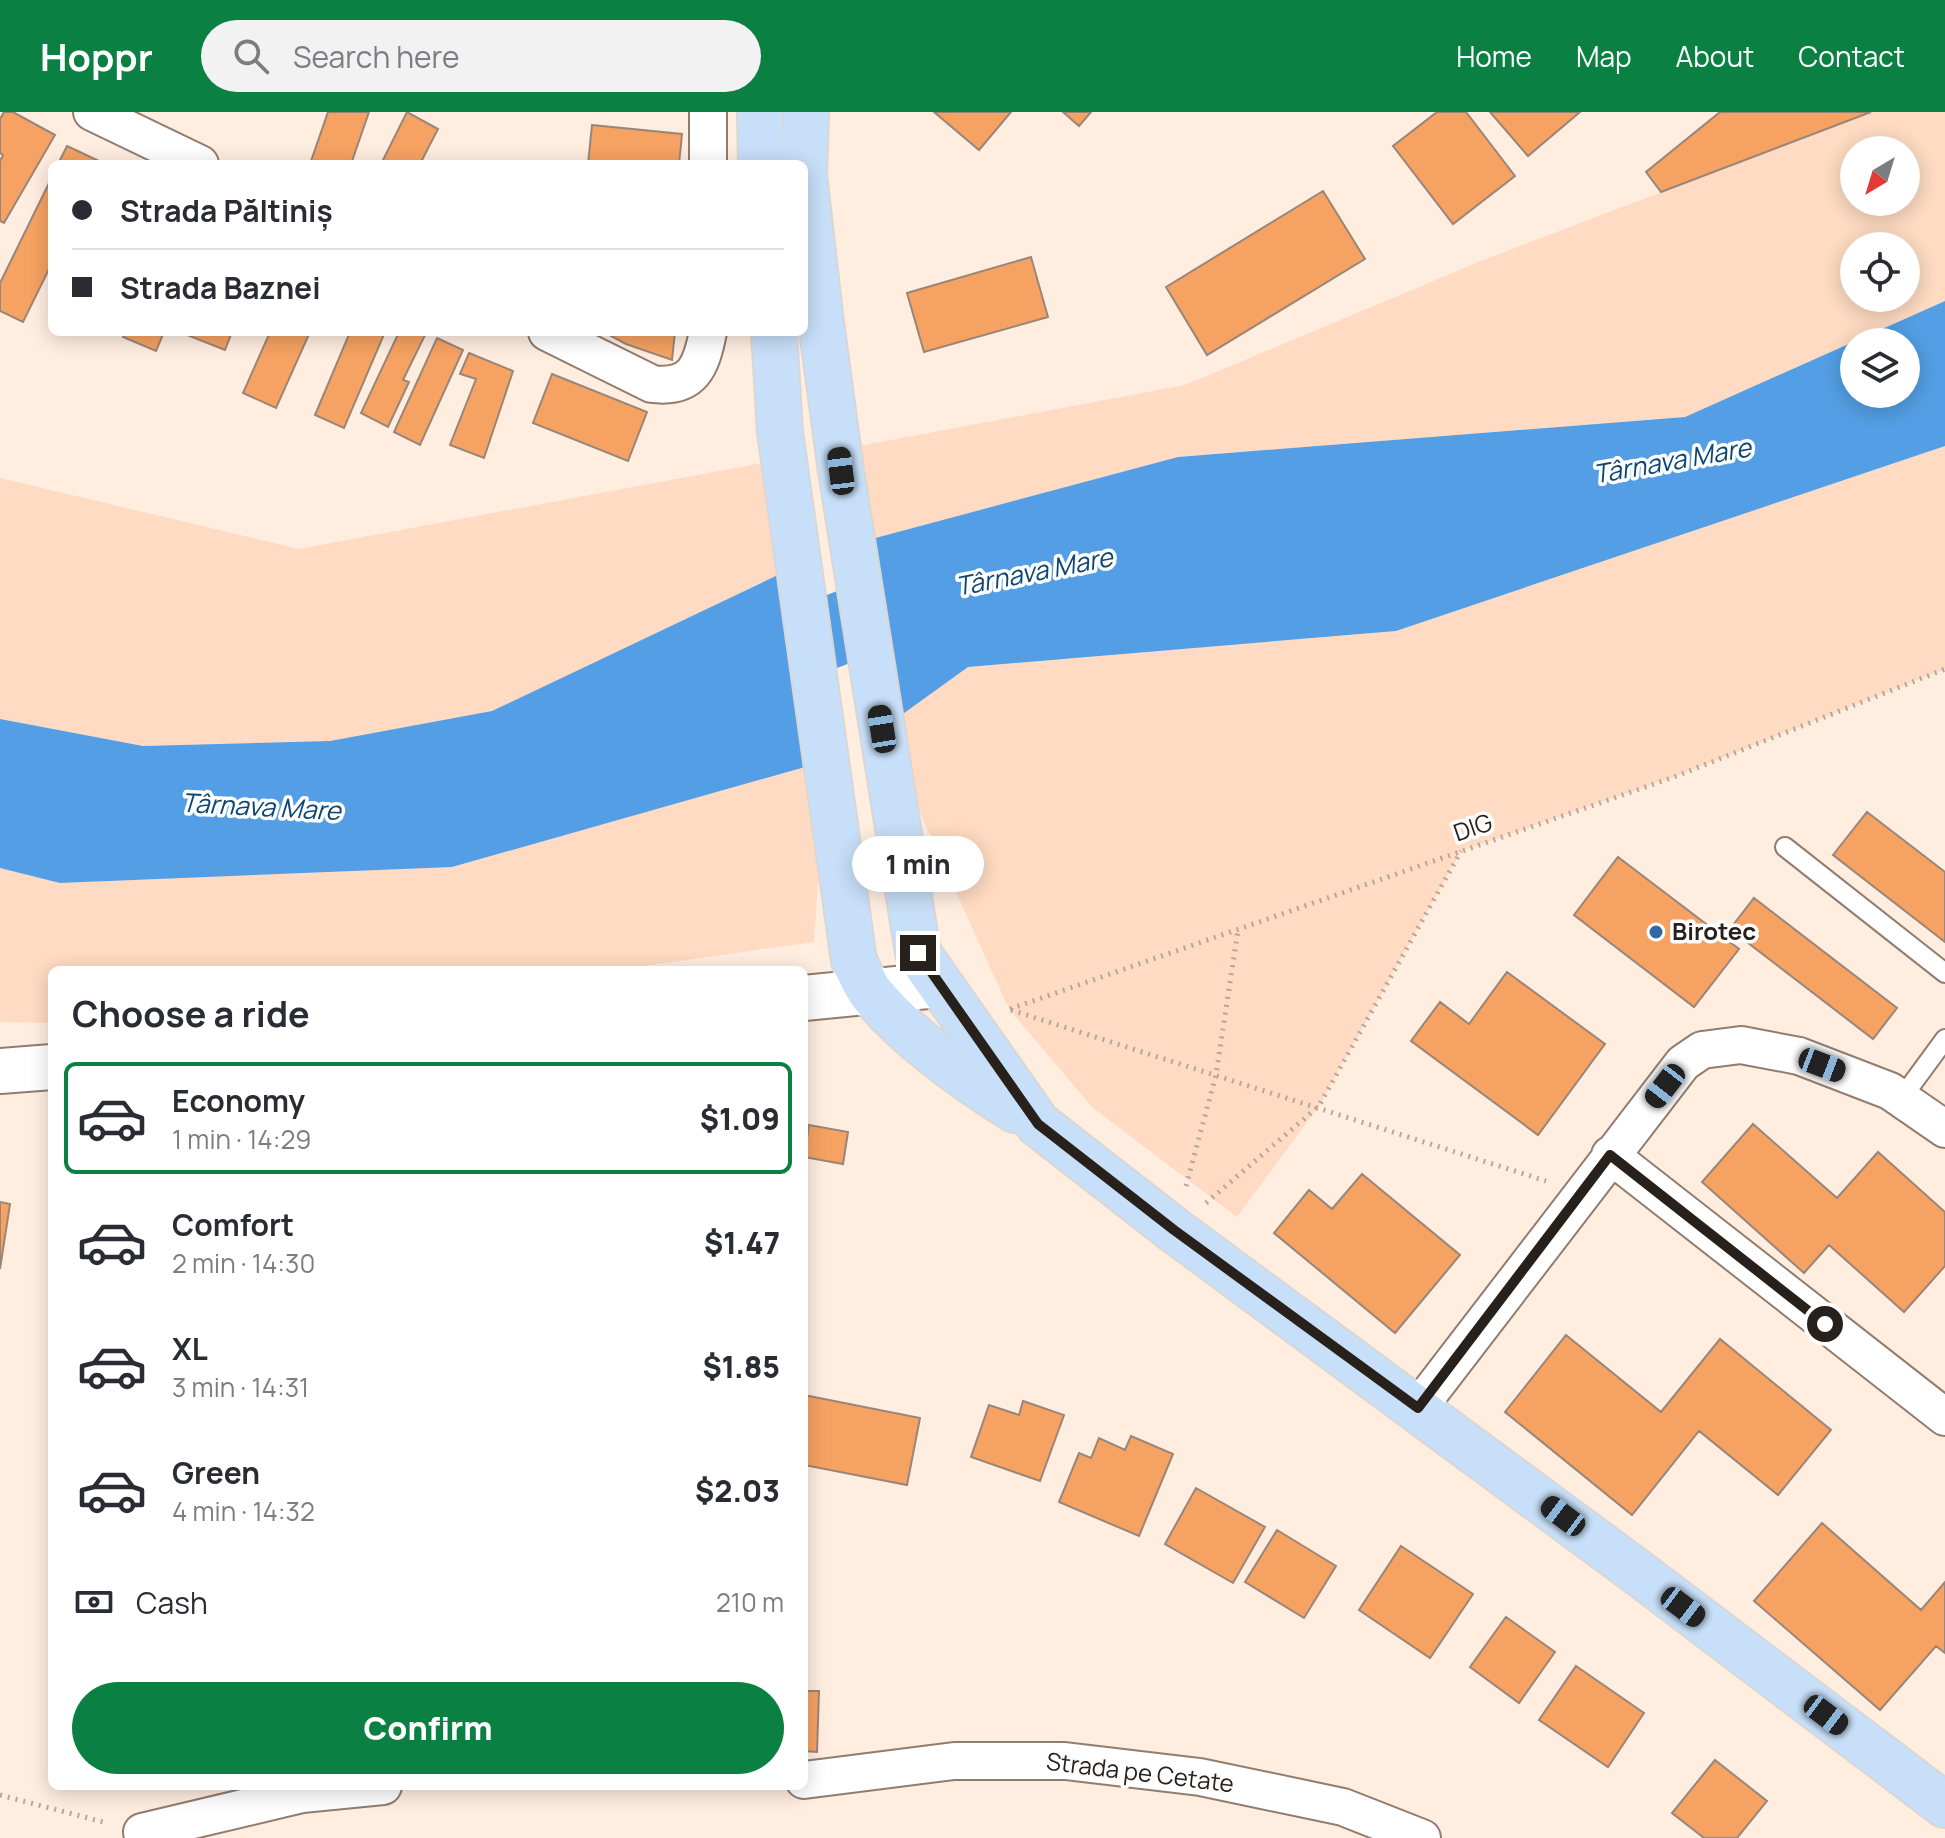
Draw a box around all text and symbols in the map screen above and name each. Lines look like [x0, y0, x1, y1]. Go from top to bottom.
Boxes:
search box [201, 20, 761, 92]
text: Hoppr [40, 30, 153, 82]
icon: search [229, 34, 273, 78]
text: Search here [293, 36, 460, 77]
text: Home [1456, 37, 1532, 75]
text: Map [1576, 37, 1632, 75]
text: About [1676, 37, 1754, 75]
text: Contact [1798, 37, 1905, 75]
north arrow [1840, 136, 1920, 216]
map controls [1840, 136, 1920, 408]
text: Strada Păltiniș [120, 190, 333, 231]
button: locate [1840, 232, 1920, 312]
text: Strada Baznei [120, 267, 321, 308]
button: layers [1840, 328, 1920, 408]
water label: Târnava Mare [1590, 428, 1755, 492]
car [826, 446, 856, 496]
water label: Târnava Mare [952, 538, 1117, 604]
car [866, 703, 898, 755]
water label: Târnava Mare [180, 784, 343, 828]
street label: DIG [1449, 805, 1496, 848]
callout: 1 min [852, 837, 984, 893]
text: 1 min [885, 846, 951, 882]
place label: Birotec [1672, 914, 1756, 947]
marker: Birotec [1647, 923, 1665, 941]
route end [900, 935, 936, 971]
text: Choose a ride [72, 989, 310, 1038]
car [1795, 1045, 1849, 1085]
car [1641, 1060, 1689, 1112]
text: Economy [172, 1080, 305, 1121]
icon: car [76, 1082, 148, 1154]
text: $1.09 [700, 1098, 780, 1139]
text: 1 min · 14:29 [172, 1121, 311, 1157]
text: Comfort [172, 1204, 294, 1245]
icon: car [76, 1206, 148, 1278]
text: $1.47 [704, 1222, 780, 1263]
text: 2 min · 14:30 [172, 1245, 315, 1281]
route start [1807, 1306, 1843, 1342]
text: XL [172, 1328, 208, 1369]
icon: car [76, 1330, 148, 1402]
text: $1.85 [702, 1346, 780, 1387]
text: 3 min · 14:31 [172, 1369, 309, 1405]
text: Green [172, 1452, 260, 1493]
icon: car [76, 1454, 148, 1526]
text: $2.03 [695, 1470, 780, 1511]
car [1537, 1492, 1589, 1540]
text: 4 min · 14:32 [172, 1493, 315, 1529]
icon: cash [72, 1580, 116, 1624]
text: Cash [136, 1582, 208, 1623]
car [1657, 1583, 1709, 1631]
text: 210 m [716, 1584, 784, 1620]
button: Confirm [72, 1682, 784, 1774]
car [1800, 1691, 1852, 1739]
street label: Strada pe Cetate [1045, 1744, 1236, 1799]

